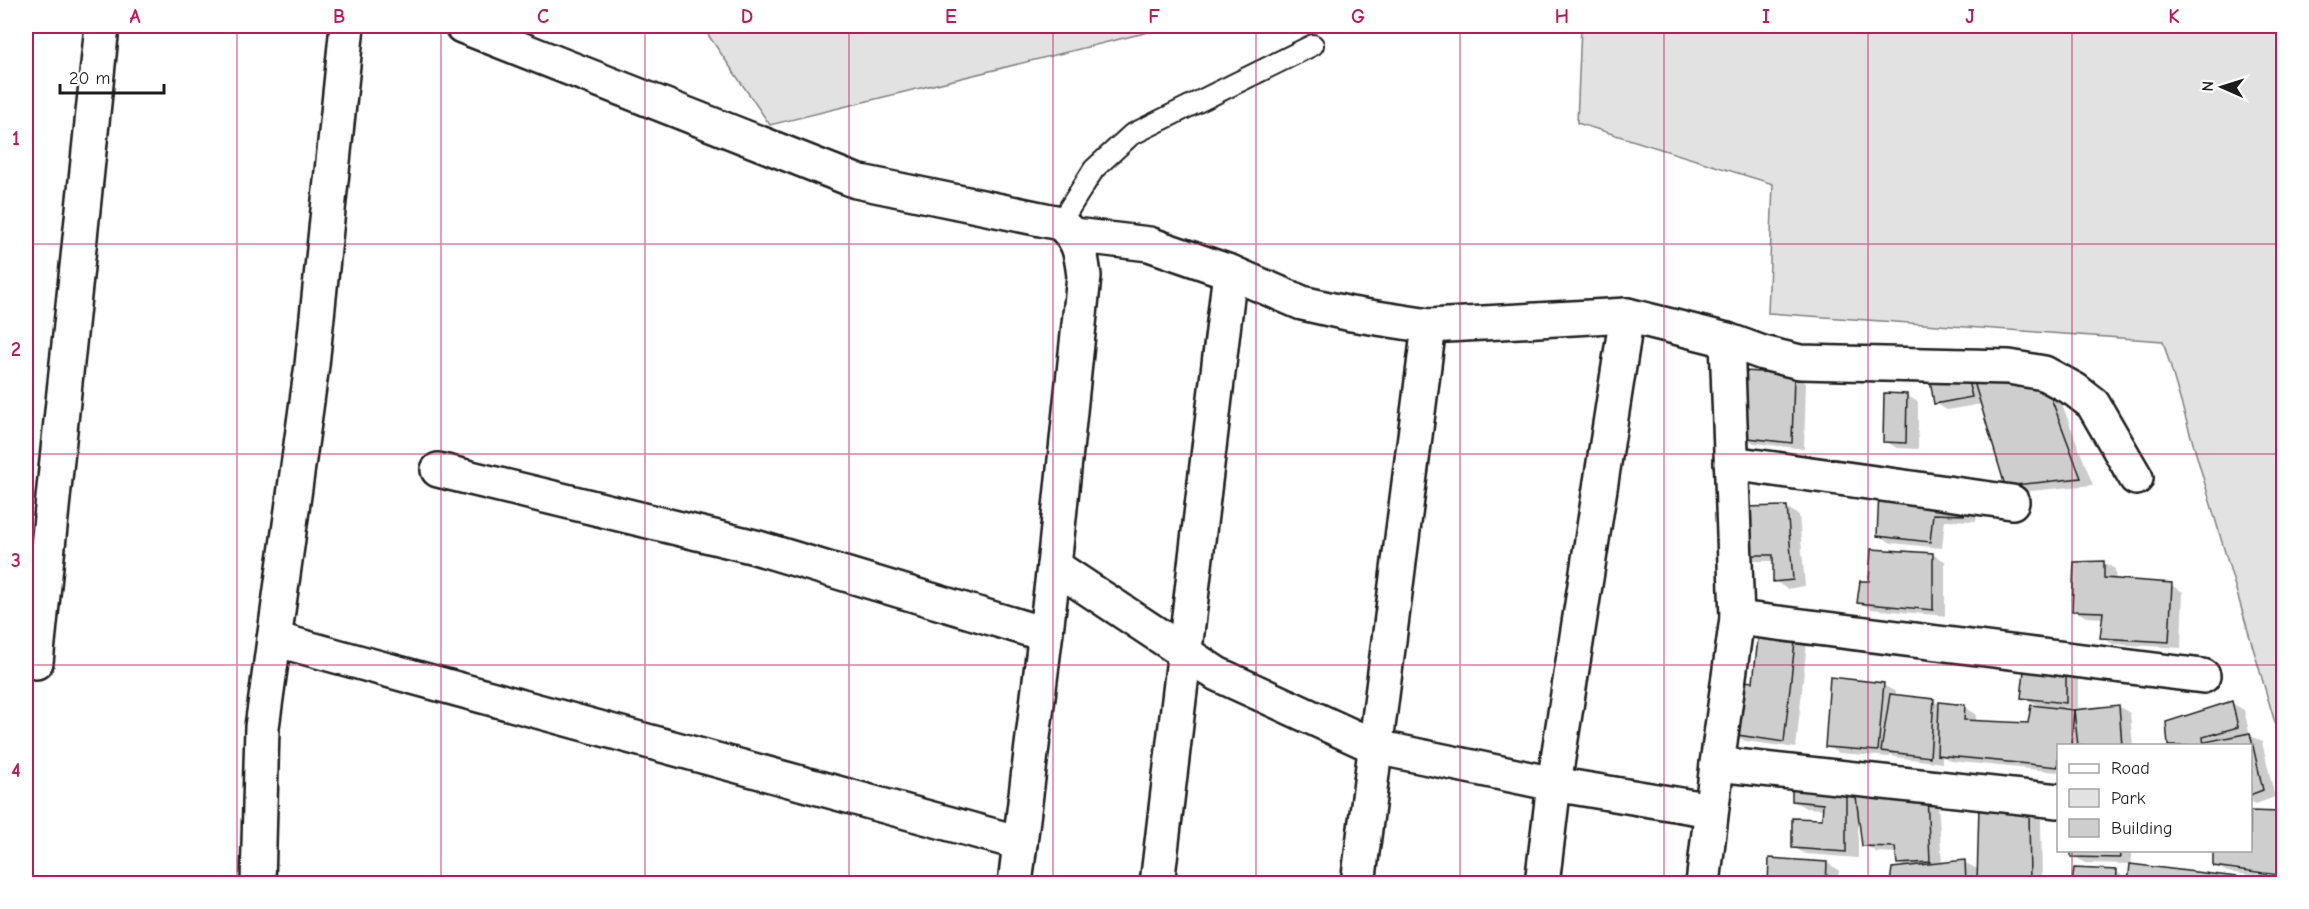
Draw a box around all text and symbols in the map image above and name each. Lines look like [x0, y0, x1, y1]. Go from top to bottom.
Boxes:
text: A [129, 5, 141, 28]
text: B [333, 5, 345, 28]
text: C [537, 5, 549, 28]
text: D [741, 5, 753, 28]
text: E [945, 5, 957, 28]
text: F [1148, 5, 1160, 28]
text: G [1351, 5, 1365, 28]
text: H [1555, 5, 1569, 28]
text: I [1762, 5, 1770, 28]
text: J [1965, 5, 1975, 28]
text: K [2168, 5, 2180, 28]
scale bar [60, 57, 164, 95]
north arrow [2192, 57, 2252, 117]
text: 20 m [69, 68, 110, 89]
text: N [2199, 81, 2217, 92]
text: 1 [12, 127, 20, 150]
text: 2 [11, 338, 21, 361]
text: 3 [11, 549, 21, 572]
legend [2057, 744, 2252, 852]
text: Road [2111, 758, 2150, 779]
text: 4 [11, 759, 21, 782]
text: Park [2111, 788, 2146, 809]
text: Building [2111, 818, 2173, 839]

